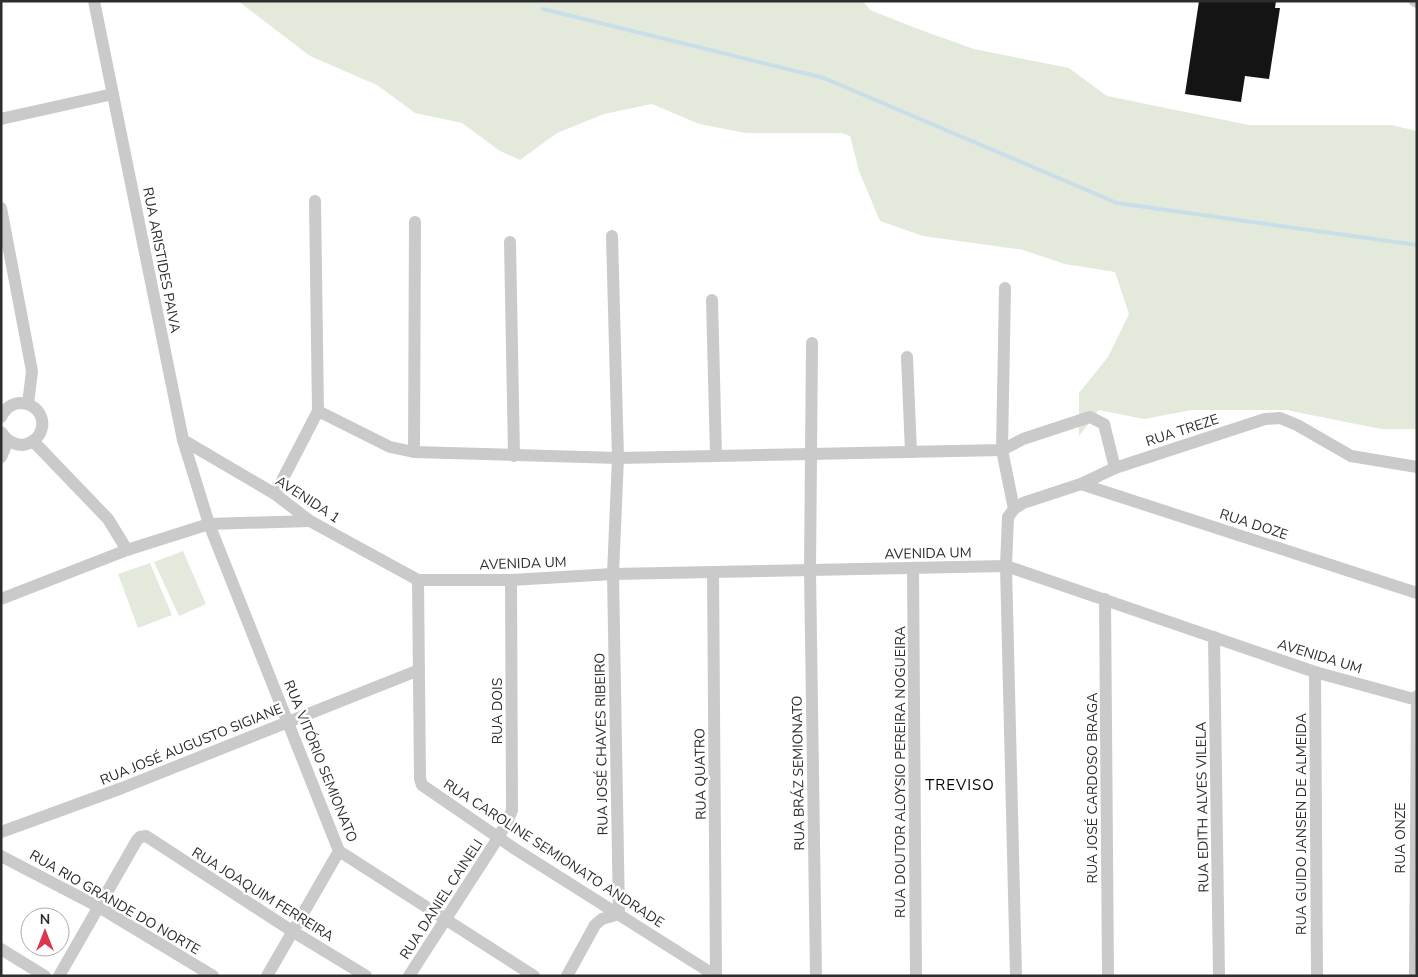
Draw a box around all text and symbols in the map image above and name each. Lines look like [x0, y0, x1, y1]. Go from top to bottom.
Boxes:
street label: RUA ARISTIDES PAIVA [138, 186, 185, 335]
street label: RUA TREZE [1143, 410, 1221, 451]
street label: AVENIDA 1 [272, 471, 344, 527]
street label: RUA DOZE [1217, 505, 1290, 544]
street label: AVENIDA UM [884, 543, 972, 564]
street label: AVENIDA UM [479, 552, 567, 575]
street label: RUA DOUTOR ALOYSIO PEREIRA NOGUEIRA [891, 626, 910, 918]
street label: AVENIDA UM [1275, 635, 1364, 678]
street label: RUA JOSÉ CHAVES RIBEIRO [590, 653, 613, 835]
street label: RUA VITÓRIO SEMIONATO [279, 677, 362, 845]
street label: RUA DOIS [488, 677, 507, 744]
street label: RUA JOSÉ CARDOSO BRAGA [1083, 693, 1102, 883]
street label: RUA BRÁZ SEMIONATO [788, 695, 809, 851]
street label: RUA JOSÉ AUGUSTO SIGIANE [97, 699, 285, 790]
street label: RUA GUIDO JANSEN DE ALMEIDA [1292, 713, 1311, 935]
street label: RUA EDITH ALVES VILELA [1192, 721, 1213, 893]
street label: RUA QUATRO [690, 728, 711, 820]
street label: RUA CAROLINE SEMIONATO ANDRADE [440, 775, 668, 932]
district label: TREVISO [925, 775, 995, 795]
street label: RUA ONZE [1391, 803, 1410, 873]
street label: RUA DANIEL CAINELI [395, 836, 487, 963]
street label: RUA JOAQUIM FERREIRA [188, 843, 337, 946]
street label: RUA RIO GRANDE DO NORTE [27, 846, 203, 958]
north arrow [20, 907, 70, 957]

